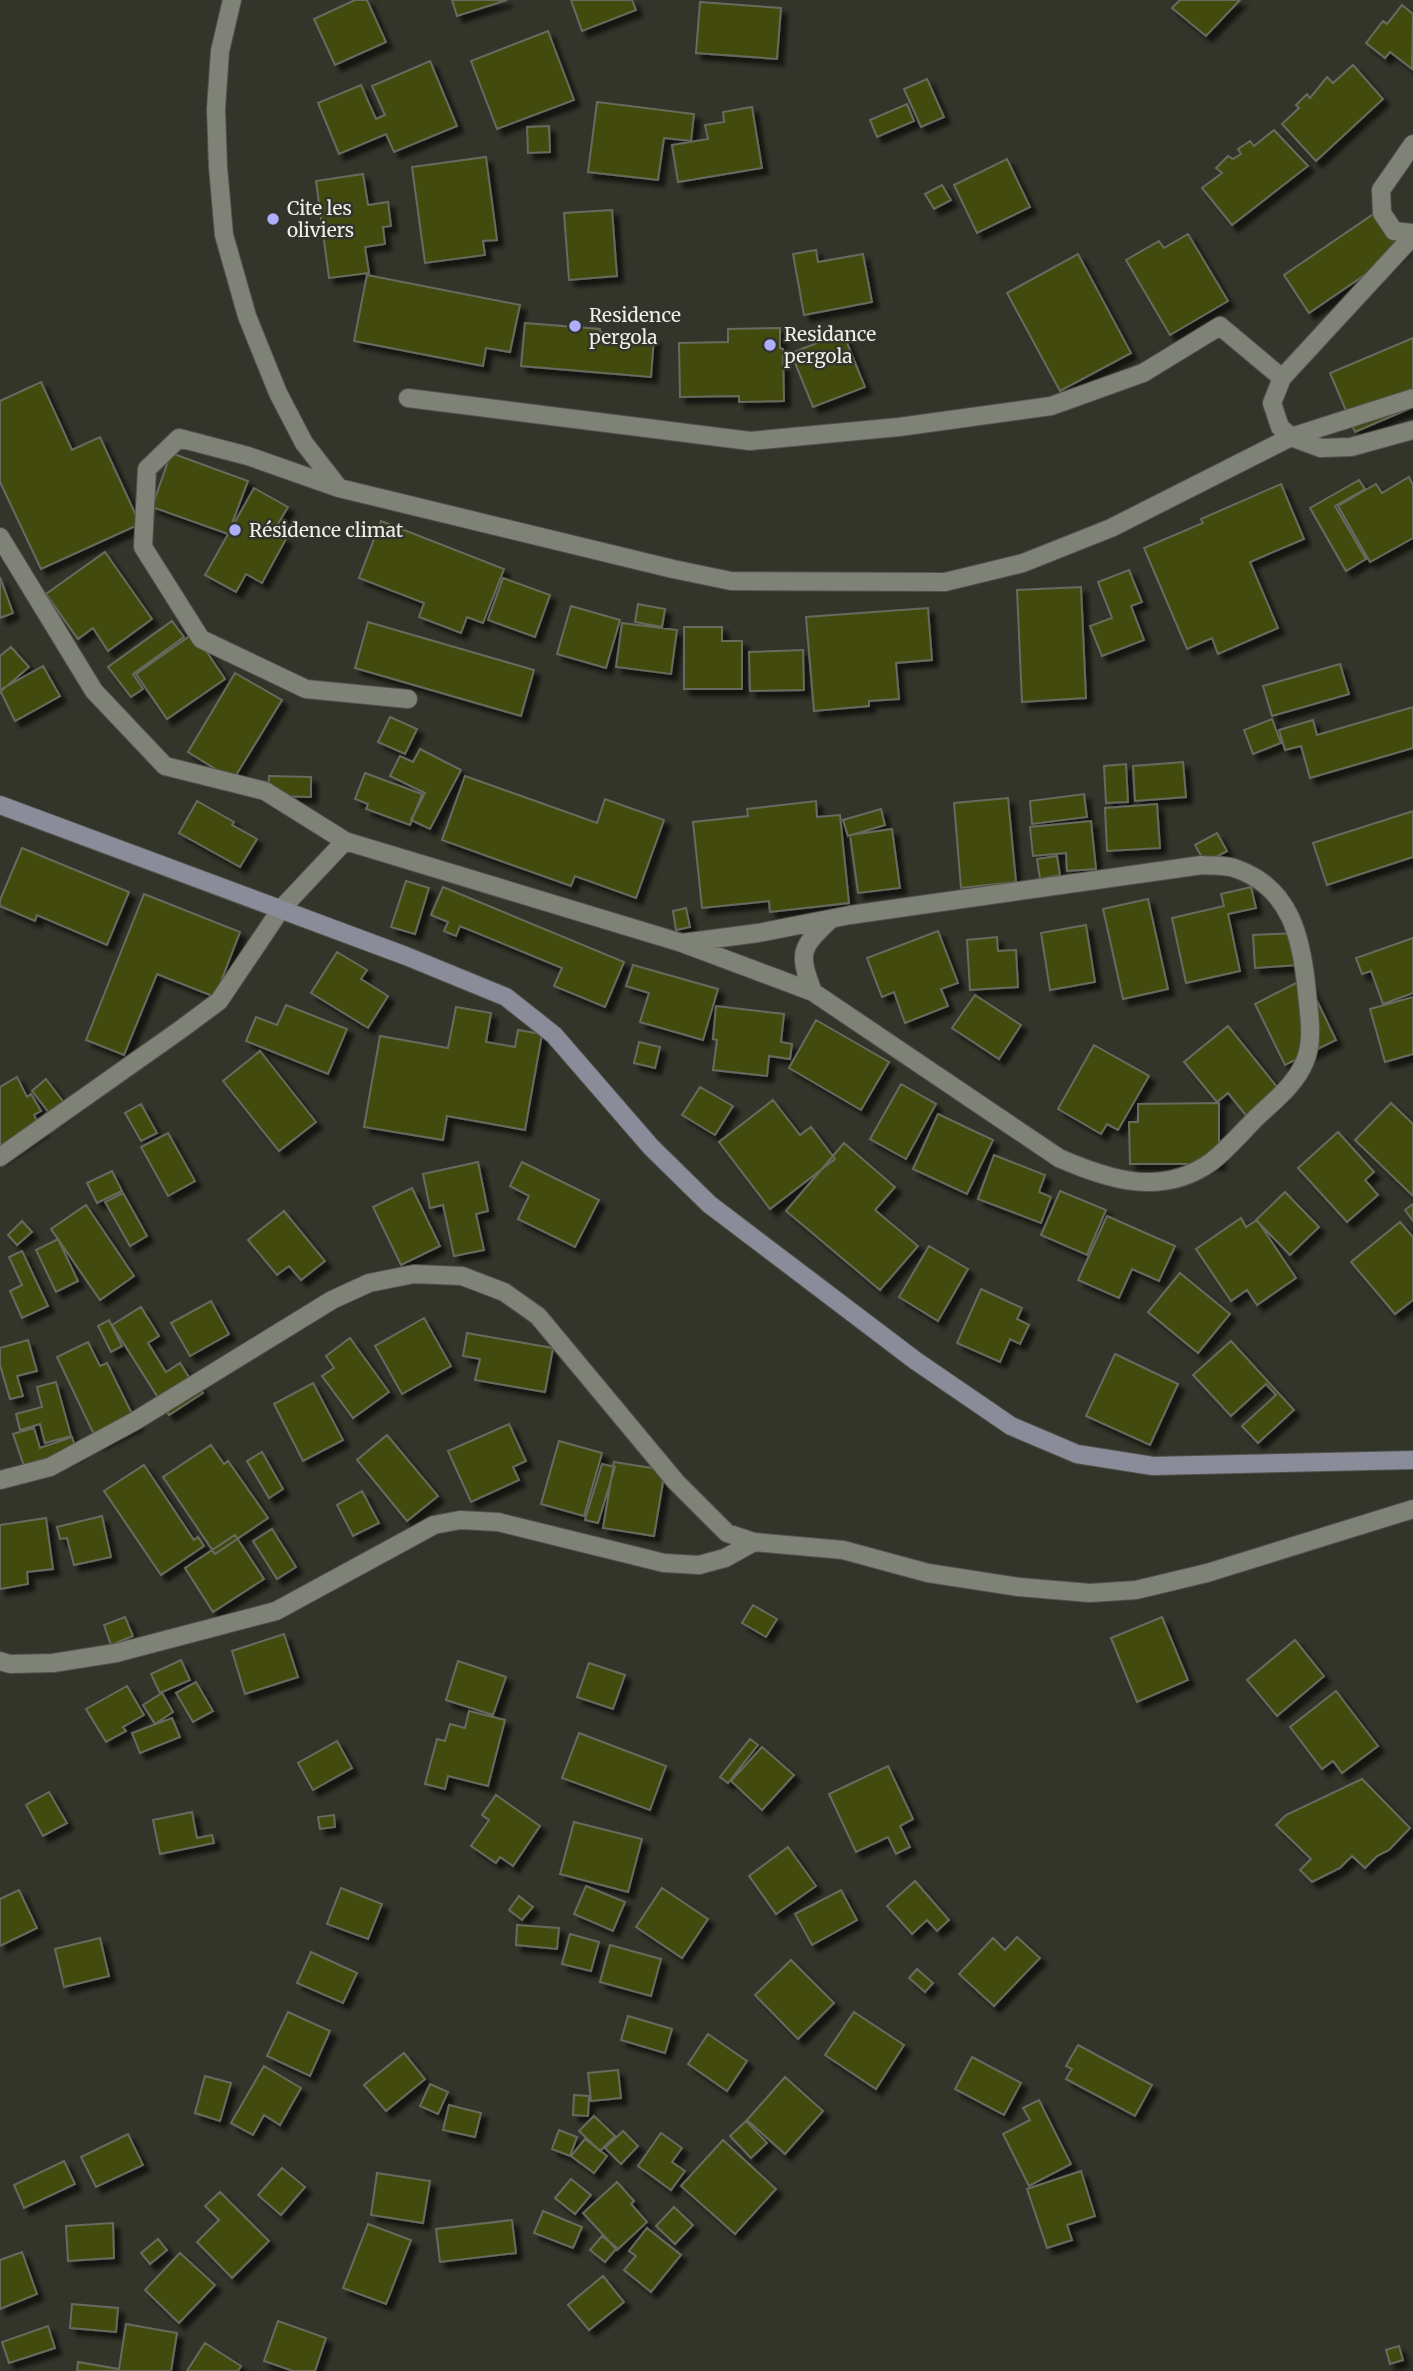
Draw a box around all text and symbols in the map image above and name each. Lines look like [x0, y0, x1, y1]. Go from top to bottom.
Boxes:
place label: Cite les oliviers [287, 196, 354, 242]
marker: Cite les oliviers [265, 211, 281, 227]
place label: Residence pergola [589, 303, 681, 349]
marker: Residence pergola [567, 318, 583, 334]
place label: Residance pergola [784, 322, 876, 368]
marker: Residance pergola [762, 337, 778, 353]
place label: Résidence climat [249, 518, 404, 542]
marker: Résidence climat [227, 522, 243, 538]

